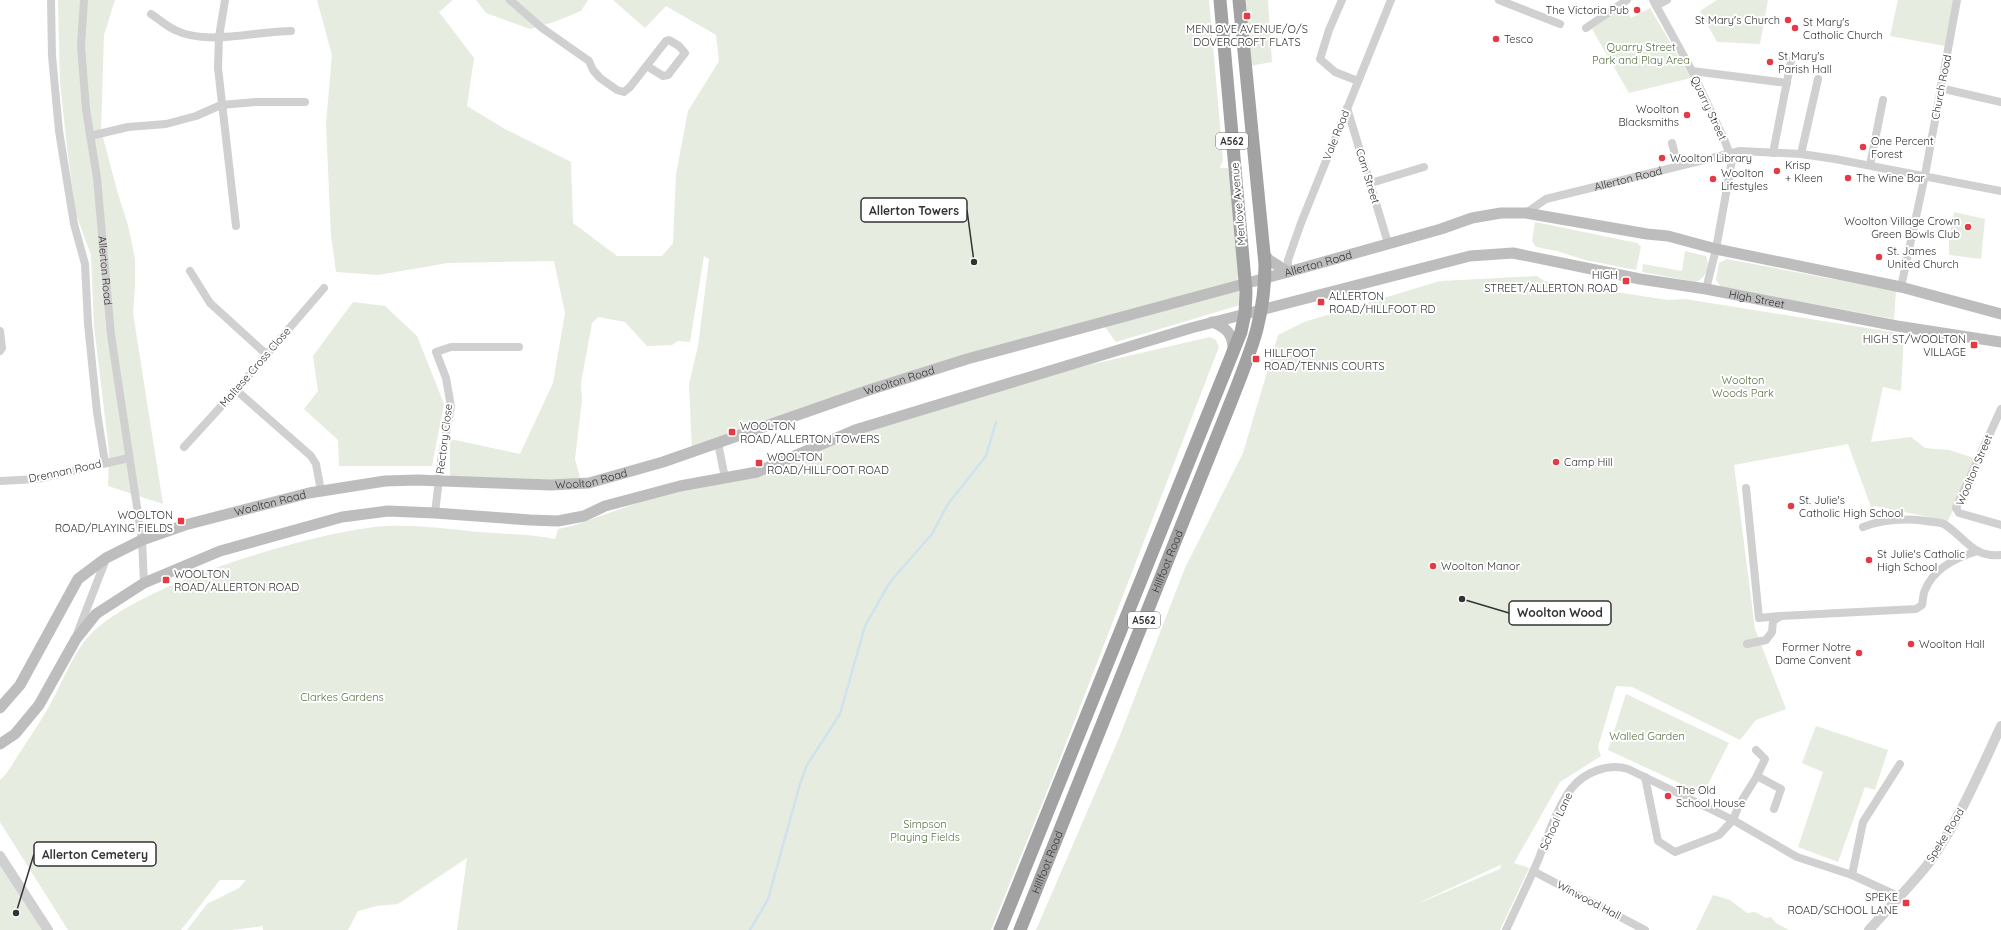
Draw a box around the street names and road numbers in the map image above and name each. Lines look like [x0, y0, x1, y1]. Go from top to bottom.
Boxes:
street label: Church Road [1928, 53, 1954, 121]
street label: Quarry Street [1688, 74, 1730, 143]
street label: Vale Road [1320, 108, 1352, 162]
road number: A562 [1216, 133, 1248, 149]
street label: Cam Street [1353, 147, 1383, 206]
street label: Menlove Avenue [1227, 162, 1249, 246]
street label: Allerton Road [1593, 164, 1664, 194]
street label: Allerton Road [95, 235, 115, 306]
street label: Allerton Road [1283, 247, 1353, 280]
street label: High Street [1728, 287, 1786, 311]
street label: Maltese Cross Close [216, 324, 294, 410]
street label: Woolton Road [862, 363, 936, 398]
street label: Rectory Close [433, 403, 455, 475]
street label: Woolton Street [1953, 432, 1995, 508]
street label: Drennan Road [27, 456, 103, 486]
street label: Woolton Road [555, 466, 629, 492]
street label: Woolton Road [233, 487, 307, 519]
street label: Hillfoot Road [1148, 528, 1186, 595]
road number: A562 [1128, 612, 1160, 628]
street label: School Lane [1537, 790, 1575, 852]
street label: Speke Road [1923, 805, 1967, 865]
street label: Hillfoot Road [1028, 829, 1066, 896]
street label: Winwood Hall [1555, 877, 1623, 923]

